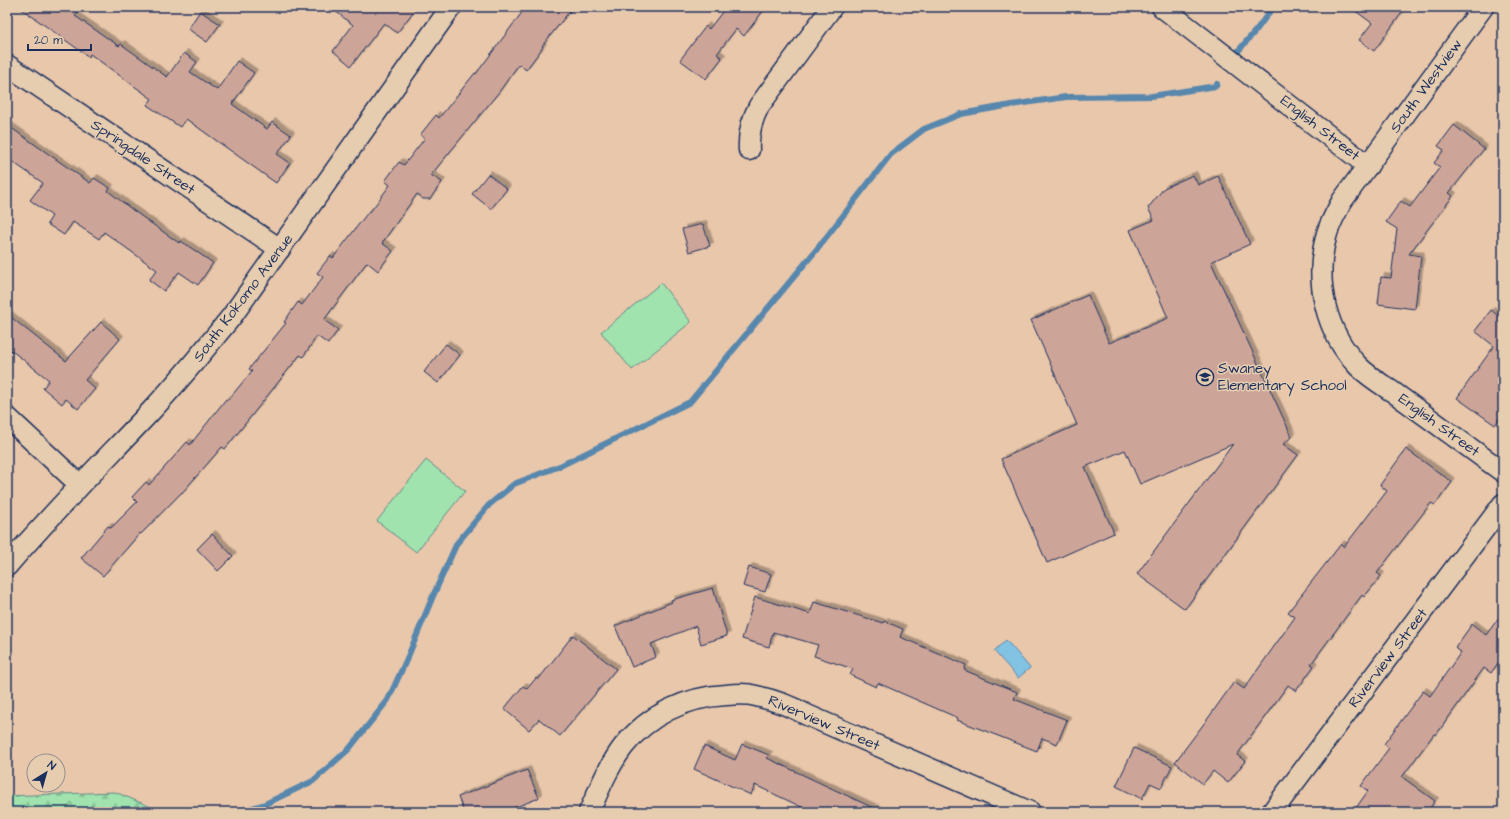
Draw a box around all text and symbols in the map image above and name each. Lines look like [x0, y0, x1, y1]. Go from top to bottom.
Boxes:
scale bar [28, 26, 91, 52]
text: 20 m [34, 32, 63, 49]
street label: South Westview [1385, 35, 1467, 137]
street label: English Street [1275, 90, 1364, 167]
street label: Springdale Street [86, 114, 199, 201]
street label: South Kokomo Avenue [188, 230, 298, 366]
place label: Swaney Elementary School [1218, 358, 1347, 397]
school or university icon: Swaney Elementary School [1195, 367, 1215, 387]
street label: English Street [1393, 388, 1484, 463]
street label: Riverview Street [1344, 604, 1432, 712]
street label: Riverview Street [765, 690, 883, 756]
north arrow [26, 753, 66, 793]
text: N [44, 757, 59, 774]

